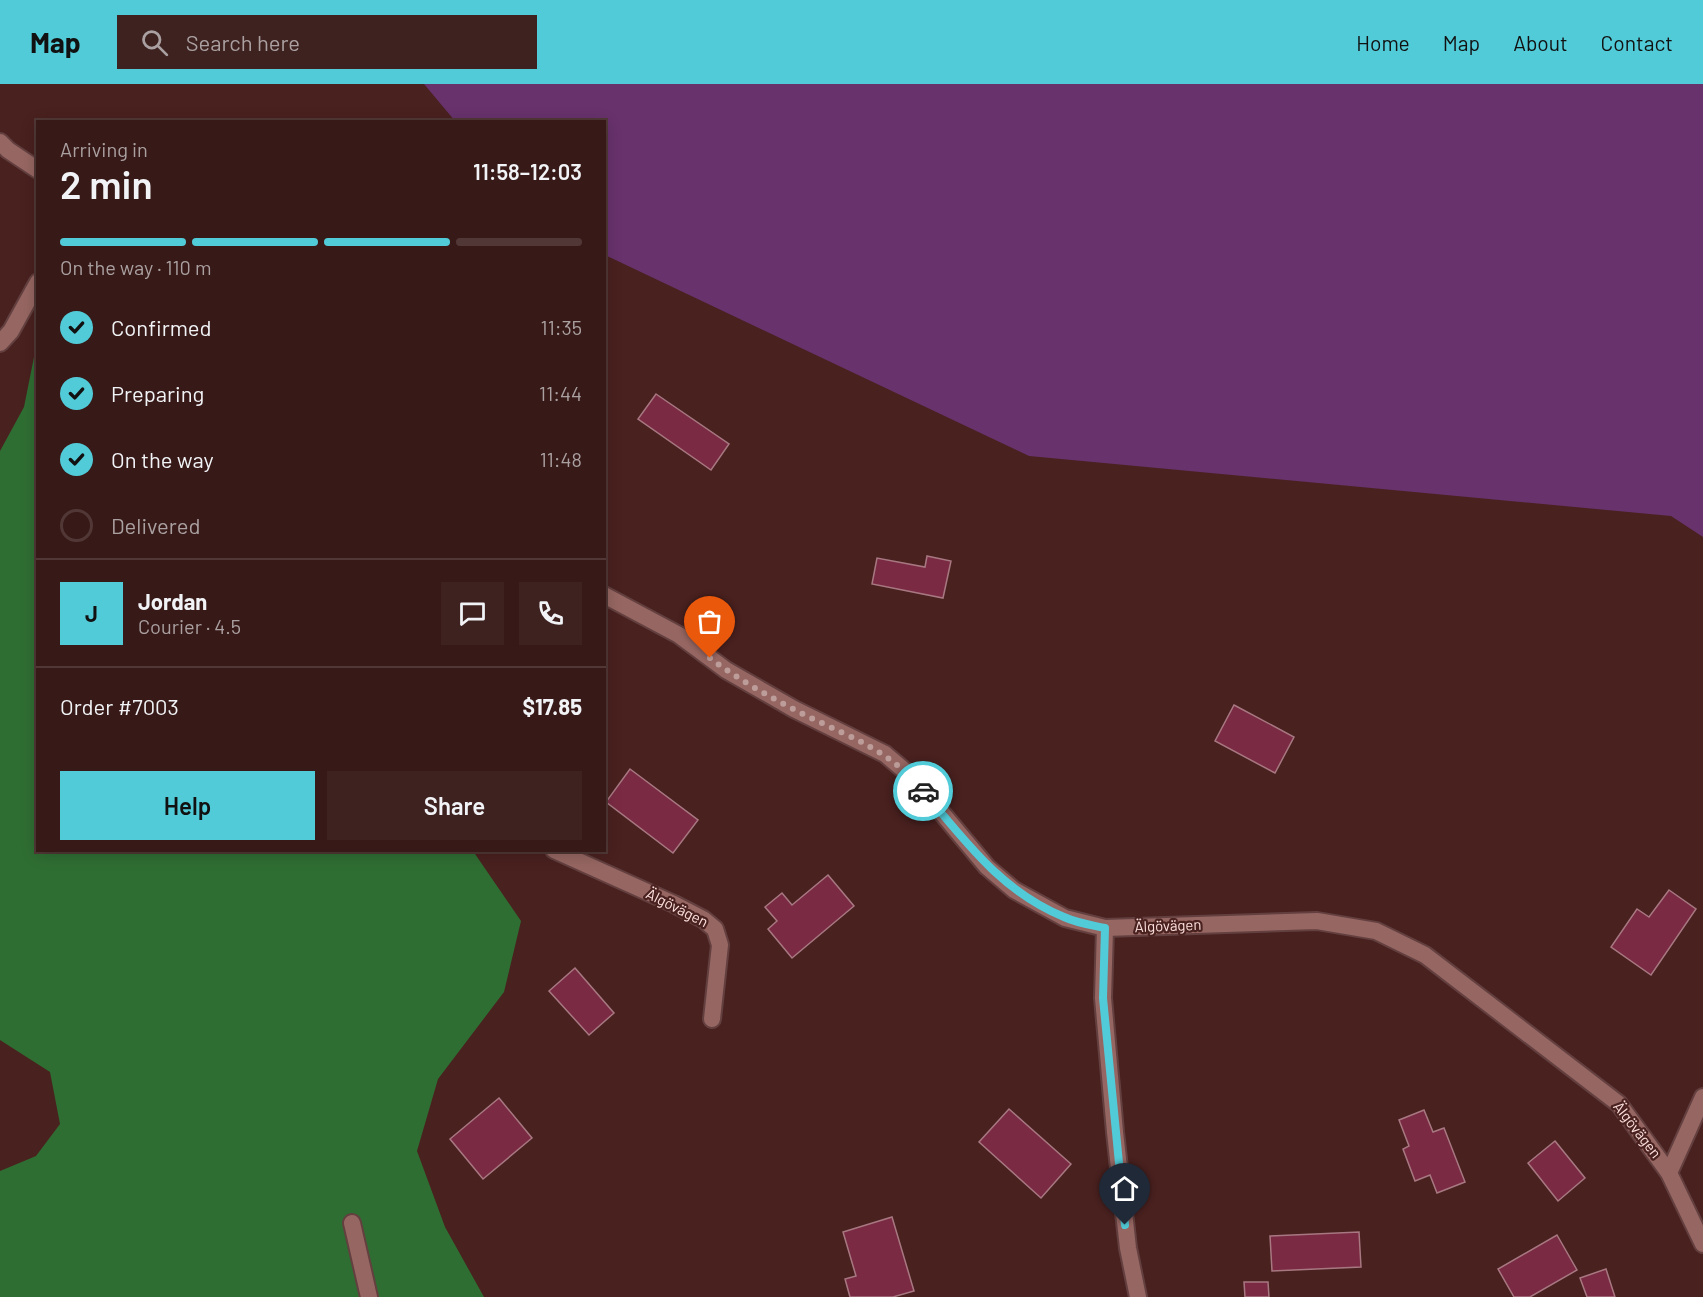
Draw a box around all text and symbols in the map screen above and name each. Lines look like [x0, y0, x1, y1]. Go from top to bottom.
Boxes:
search box [117, 15, 537, 69]
text: Map [30, 25, 81, 59]
icon: search [138, 26, 171, 59]
text: Search here [186, 29, 300, 55]
text: Home [1356, 30, 1410, 55]
text: Map [1443, 30, 1480, 55]
text: About [1513, 30, 1568, 55]
text: Contact [1601, 30, 1673, 55]
text: Arriving in [60, 137, 148, 161]
text: 11:58–12:03 [473, 158, 582, 184]
text: 2 min [60, 160, 153, 207]
text: On the way · 110 m [60, 255, 211, 279]
icon: check [60, 311, 93, 344]
text: Confirmed [111, 314, 211, 340]
text: 11:35 [541, 315, 582, 339]
icon: check [60, 377, 93, 410]
text: Preparing [111, 380, 204, 406]
text: 11:44 [539, 381, 582, 405]
icon: check [60, 443, 93, 476]
text: On the way [111, 446, 214, 472]
text: 11:48 [540, 447, 582, 471]
text: Delivered [111, 512, 200, 538]
button: chat [441, 582, 504, 645]
button: phone [519, 582, 582, 645]
text: Jordan [138, 588, 207, 614]
pin [684, 596, 735, 658]
text: J [85, 600, 98, 626]
icon: bag [693, 605, 726, 638]
text: Courier · 4.5 [138, 614, 241, 638]
text: Order #7003 [60, 693, 179, 719]
text: $17.85 [522, 693, 582, 719]
courier [893, 761, 953, 821]
button: Help [60, 771, 315, 840]
button: Share [327, 771, 582, 840]
icon: car [907, 775, 940, 808]
street label: Älgövägen [643, 884, 711, 930]
street label: Älgövägen [1134, 915, 1202, 935]
street label: Älgövägen [1610, 1097, 1666, 1161]
pin [1099, 1163, 1150, 1225]
icon: home [1108, 1172, 1141, 1205]

